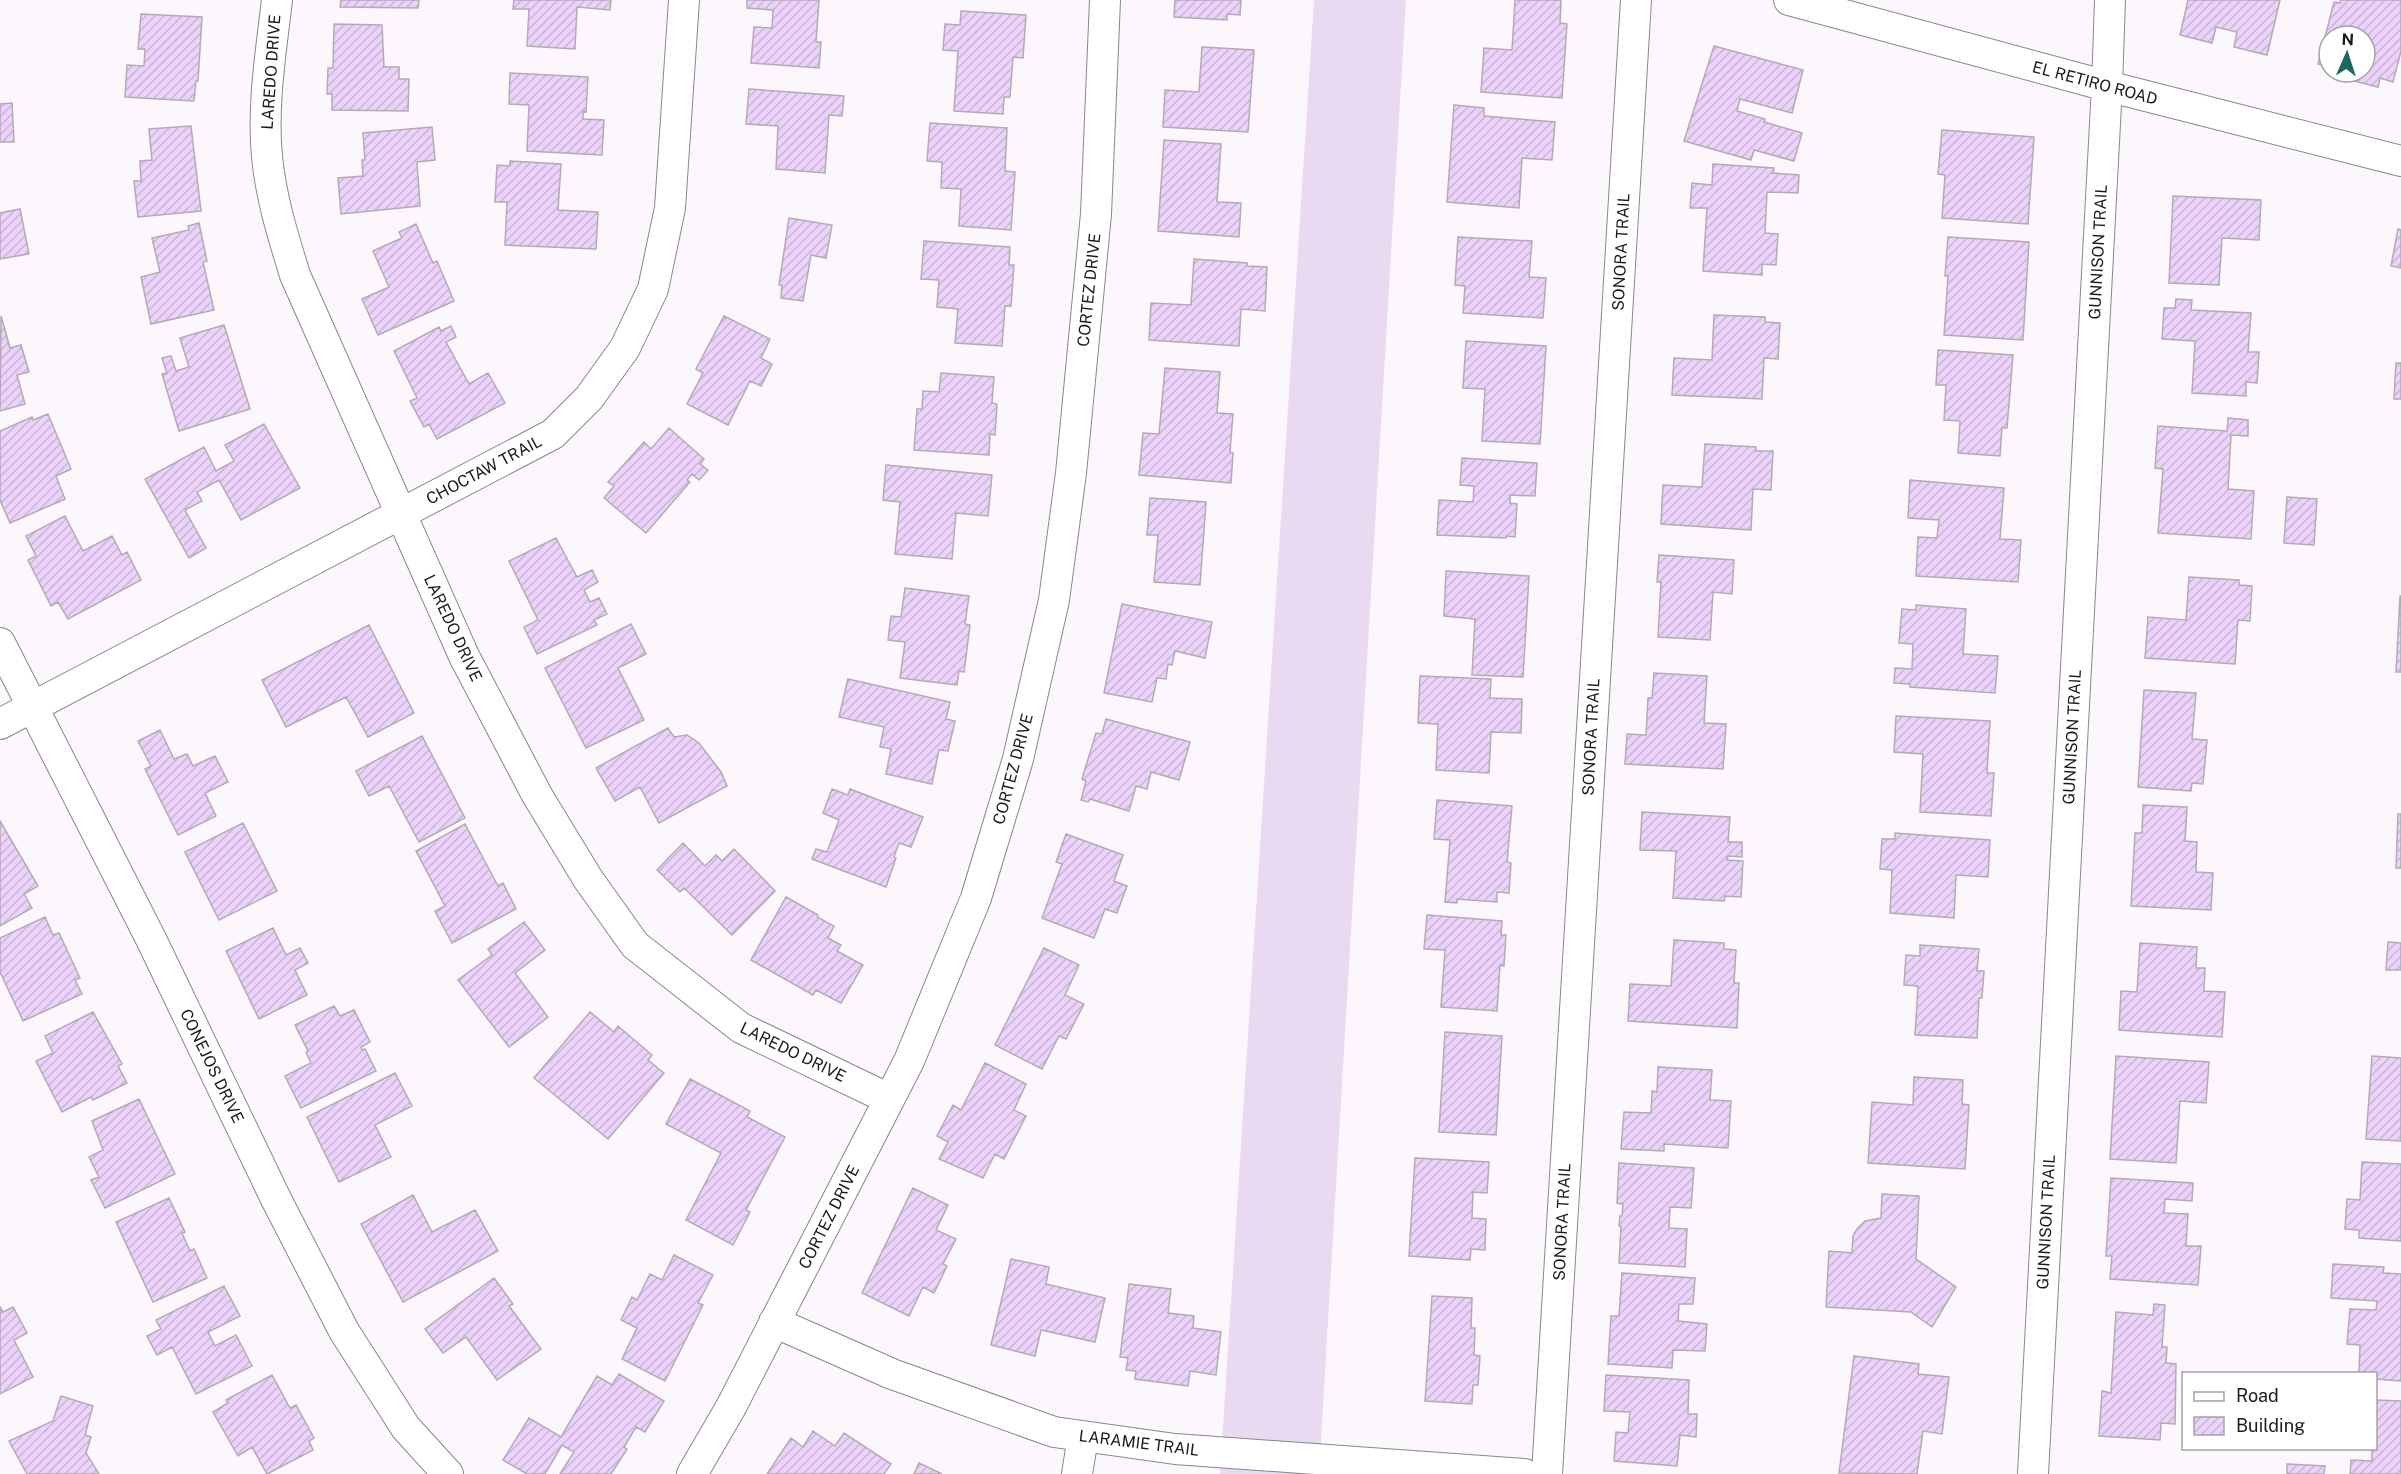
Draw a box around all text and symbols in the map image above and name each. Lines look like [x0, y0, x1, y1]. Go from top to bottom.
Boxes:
street label: LAREDO DRIVE [257, 14, 285, 130]
north arrow [2317, 24, 2377, 84]
text: N [2341, 30, 2355, 49]
street label: EL RETIRO ROAD [2030, 57, 2160, 109]
street label: GUNNISON TRAIL [2085, 184, 2111, 320]
street label: SONORA TRAIL [1608, 193, 1634, 311]
street label: CORTEZ DRIVE [1074, 232, 1104, 348]
street label: CHOCTAW TRAIL [423, 432, 545, 508]
street label: LAREDO DRIVE [420, 572, 486, 684]
street label: GUNNISON TRAIL [2059, 669, 2085, 805]
street label: SONORA TRAIL [1578, 678, 1604, 796]
street label: CORTEZ DRIVE [989, 711, 1037, 827]
street label: CONEJOS DRIVE [176, 1006, 248, 1126]
street label: LAREDO DRIVE [737, 1018, 849, 1086]
street label: GUNNISON TRAIL [2033, 1154, 2059, 1290]
street label: CORTEZ DRIVE [795, 1162, 863, 1272]
street label: SONORA TRAIL [1549, 1163, 1575, 1281]
legend [2182, 1372, 2377, 1450]
text: Road [2236, 1385, 2279, 1406]
text: Building [2236, 1415, 2305, 1436]
street label: LARAMIE TRAIL [1078, 1426, 1200, 1460]

